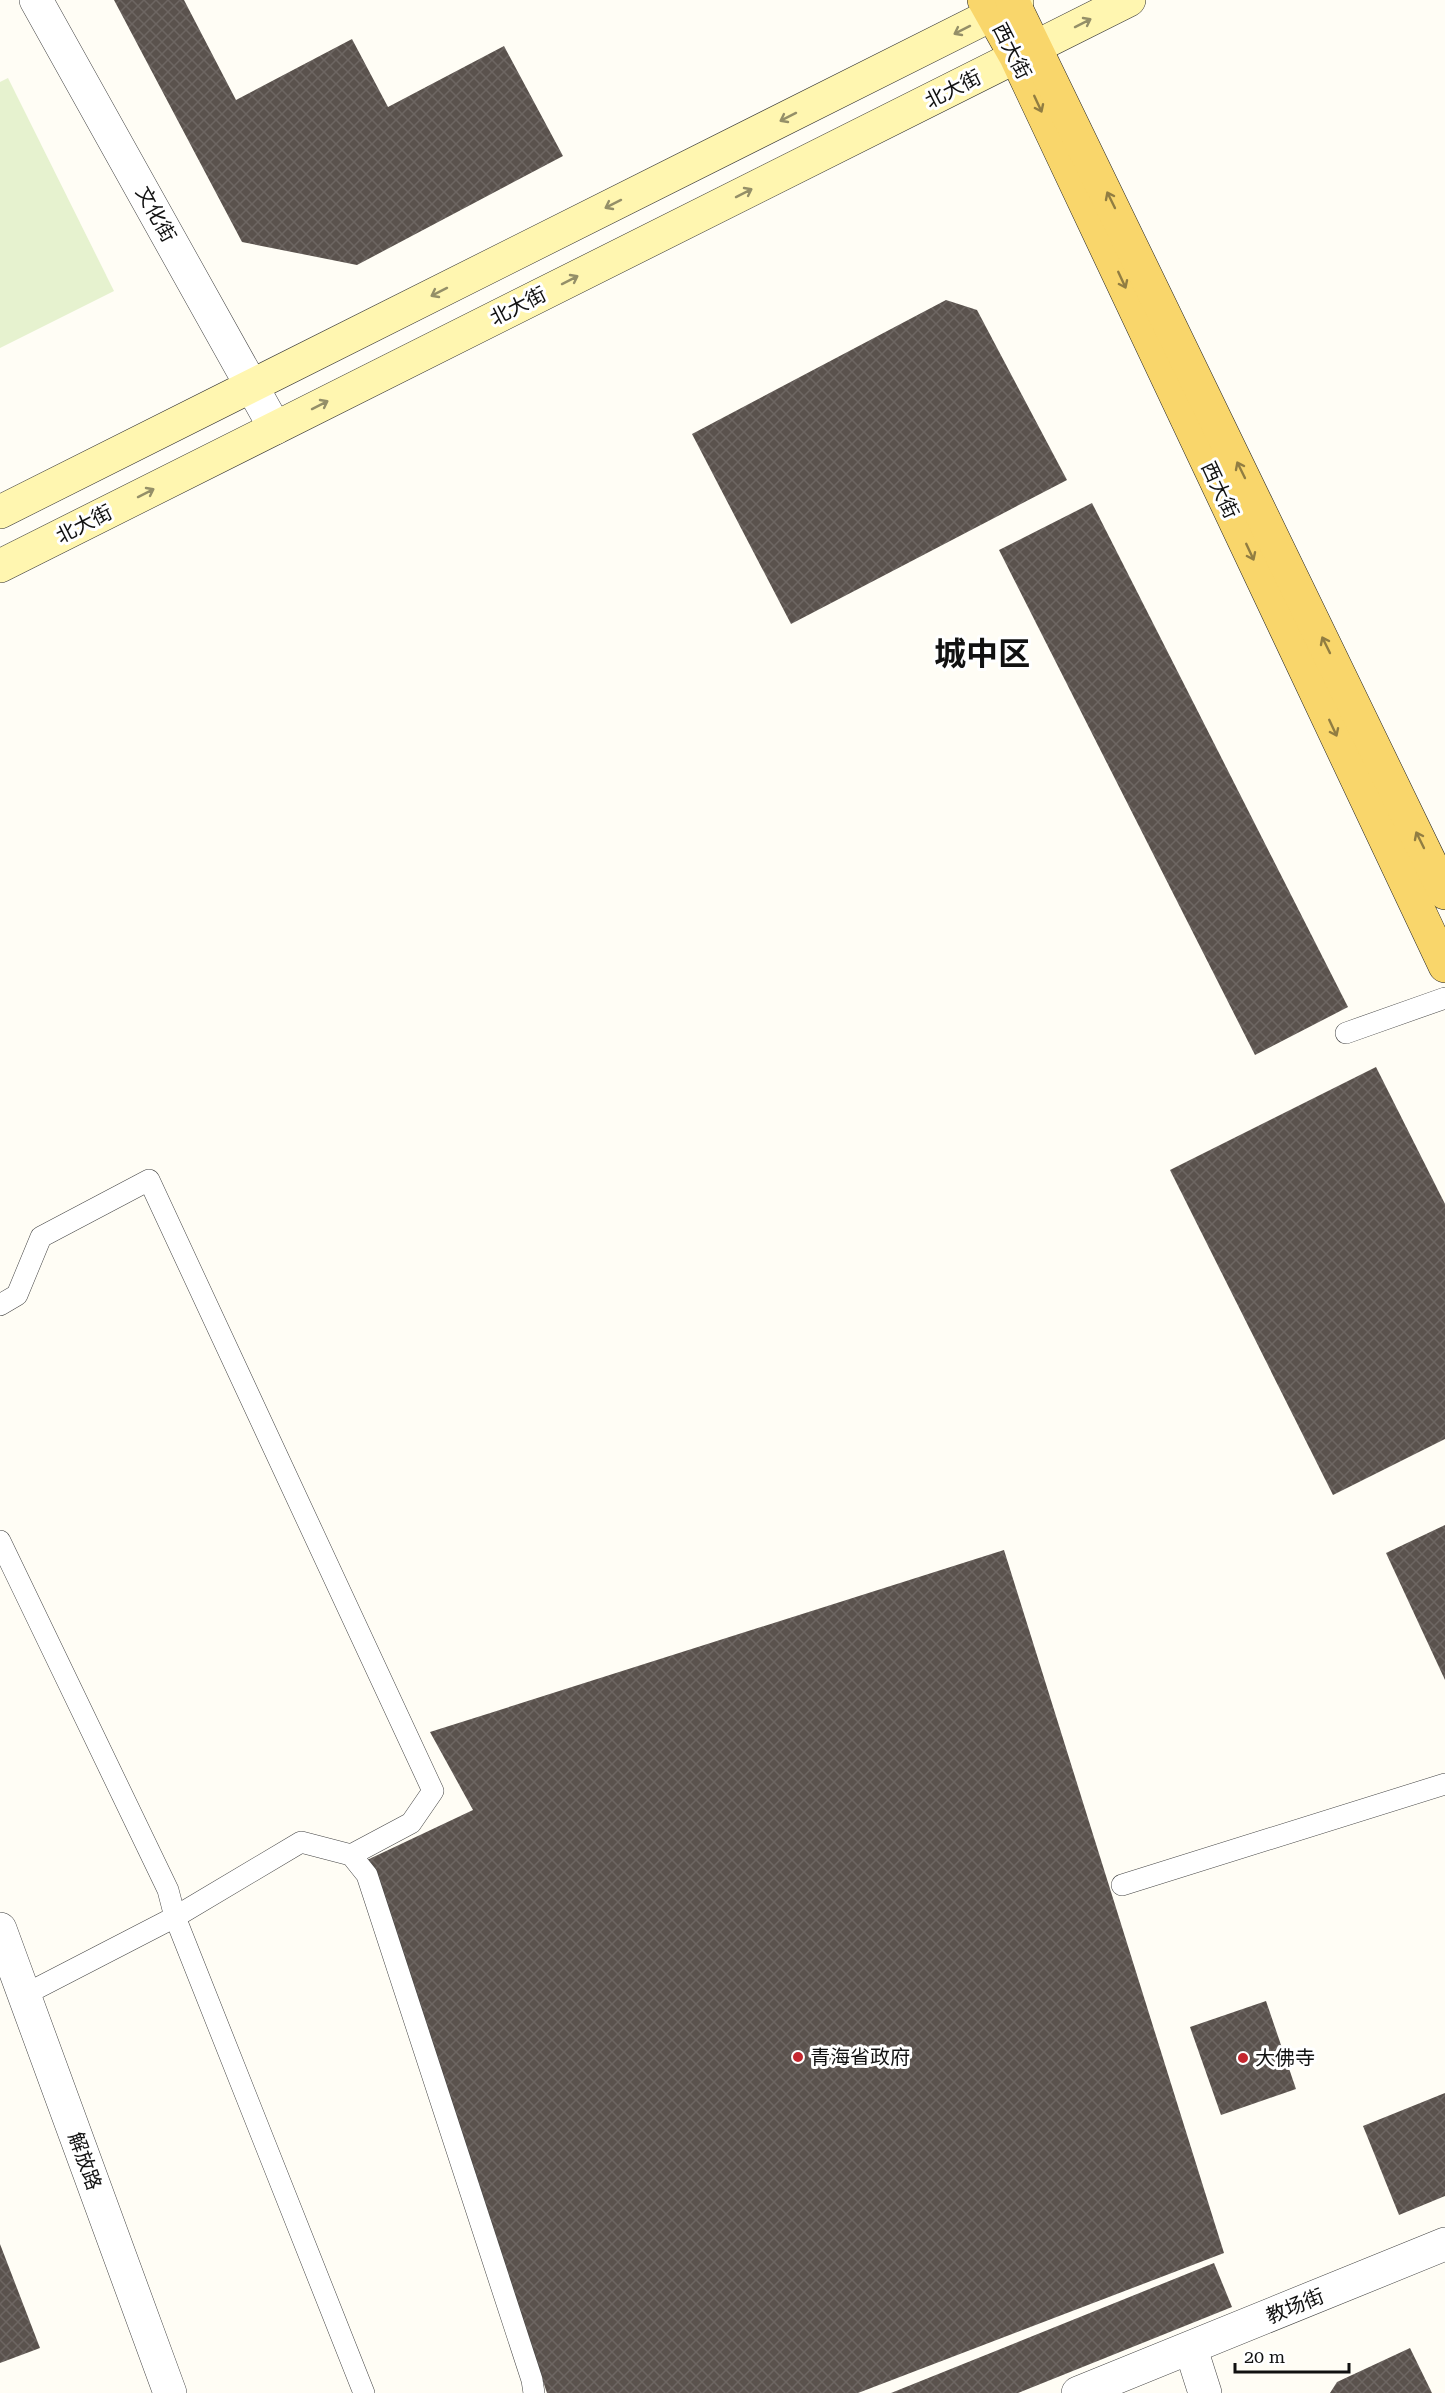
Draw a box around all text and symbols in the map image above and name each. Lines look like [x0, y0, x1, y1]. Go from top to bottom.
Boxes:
one-way arrow [1074, 17, 1092, 29]
street label: 西大街 [988, 19, 1036, 83]
one-way arrow [954, 25, 972, 36]
street label: 北大街 [921, 65, 985, 113]
one-way arrow [1033, 95, 1045, 113]
one-way arrow [779, 112, 797, 123]
street label: 文化街 [131, 182, 181, 246]
one-way arrow [735, 187, 753, 198]
one-way arrow [1104, 191, 1116, 209]
one-way arrow [605, 199, 623, 211]
one-way arrow [1116, 271, 1128, 289]
one-way arrow [561, 274, 579, 286]
street label: 北大街 [486, 282, 550, 330]
one-way arrow [430, 286, 448, 298]
one-way arrow [311, 399, 329, 411]
street label: 西大街 [1196, 458, 1244, 522]
one-way arrow [1234, 461, 1246, 479]
one-way arrow [137, 486, 155, 498]
street label: 北大街 [52, 500, 116, 548]
one-way arrow [1244, 542, 1256, 560]
district label: 城中区 [934, 635, 1030, 673]
one-way arrow [1319, 637, 1331, 655]
one-way arrow [1327, 719, 1339, 737]
one-way arrow [1413, 831, 1425, 849]
place label: 青海省政府 [810, 2045, 910, 2069]
place label: 大佛寺 [1255, 2046, 1315, 2070]
marker: 青海省政府 [791, 2050, 805, 2064]
marker: 大佛寺 [1236, 2051, 1250, 2065]
street label: 解放路 [63, 2129, 107, 2193]
street label: 教场街 [1263, 2284, 1327, 2328]
scale bar [1235, 2336, 1349, 2374]
text: 20 m [1244, 2346, 1285, 2367]

